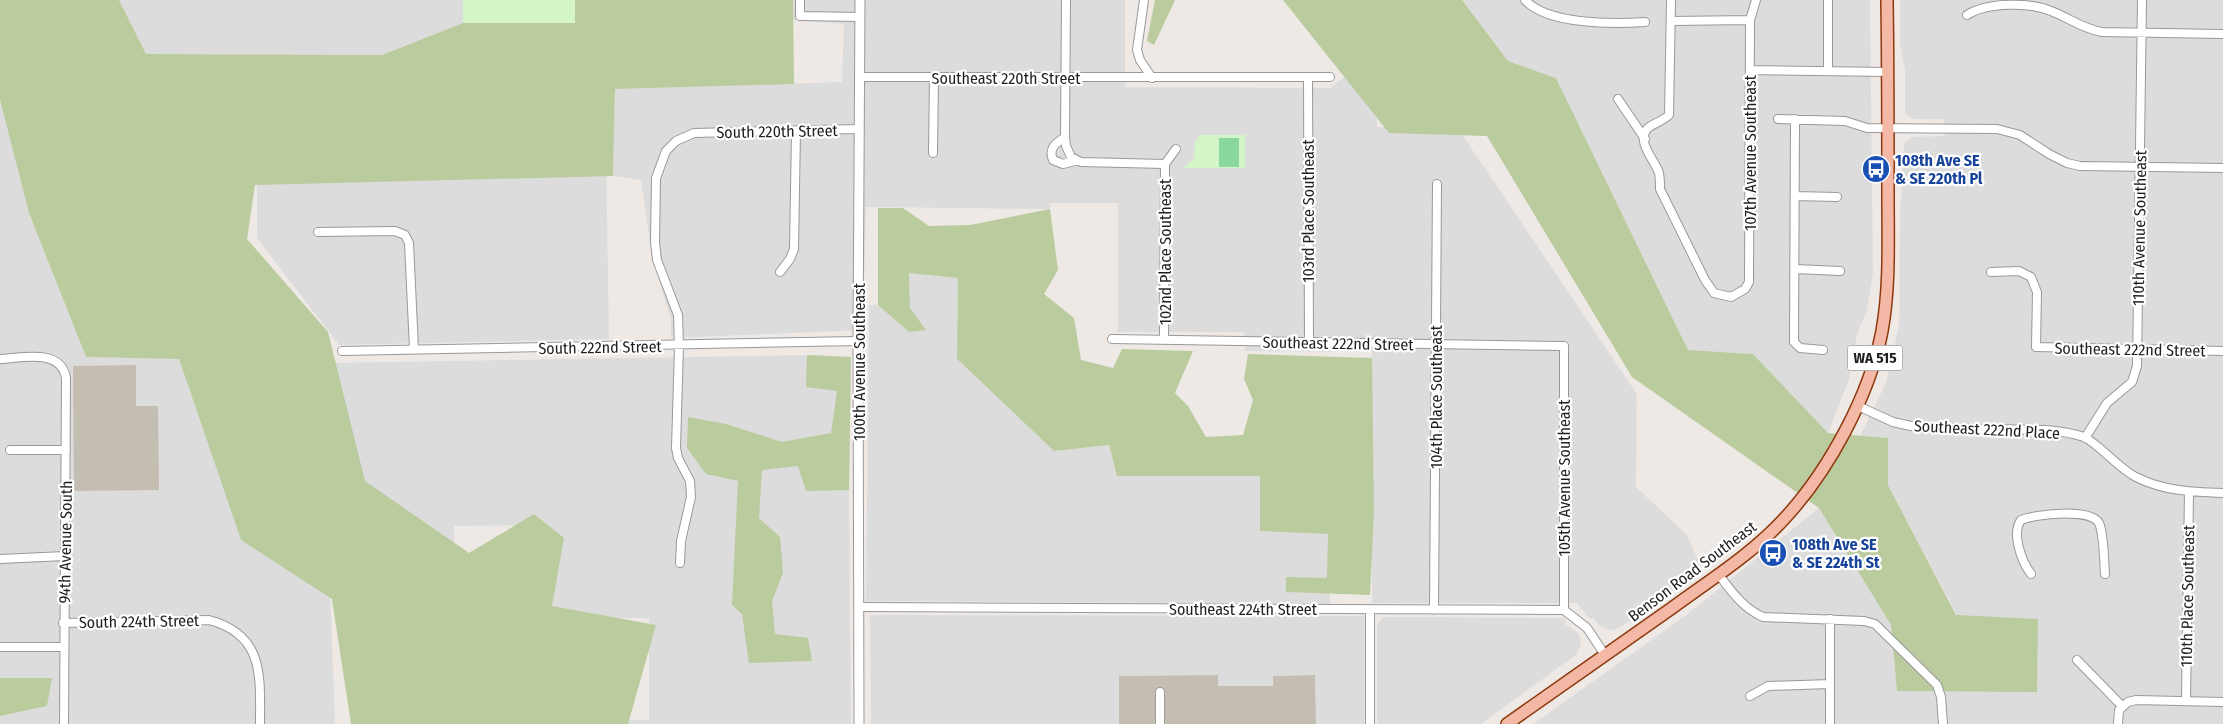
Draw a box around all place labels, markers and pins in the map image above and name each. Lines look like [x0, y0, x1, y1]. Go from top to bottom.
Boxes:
place label: 108th Ave SE & SE 220th Pl [1895, 151, 1983, 188]
bus stop icon: 108th Ave SE & SE 220th Pl [1861, 154, 1891, 184]
place label: 108th Ave SE & SE 224th St [1792, 535, 1880, 572]
bus stop icon: 108th Ave SE & SE 224th St [1758, 538, 1788, 568]

